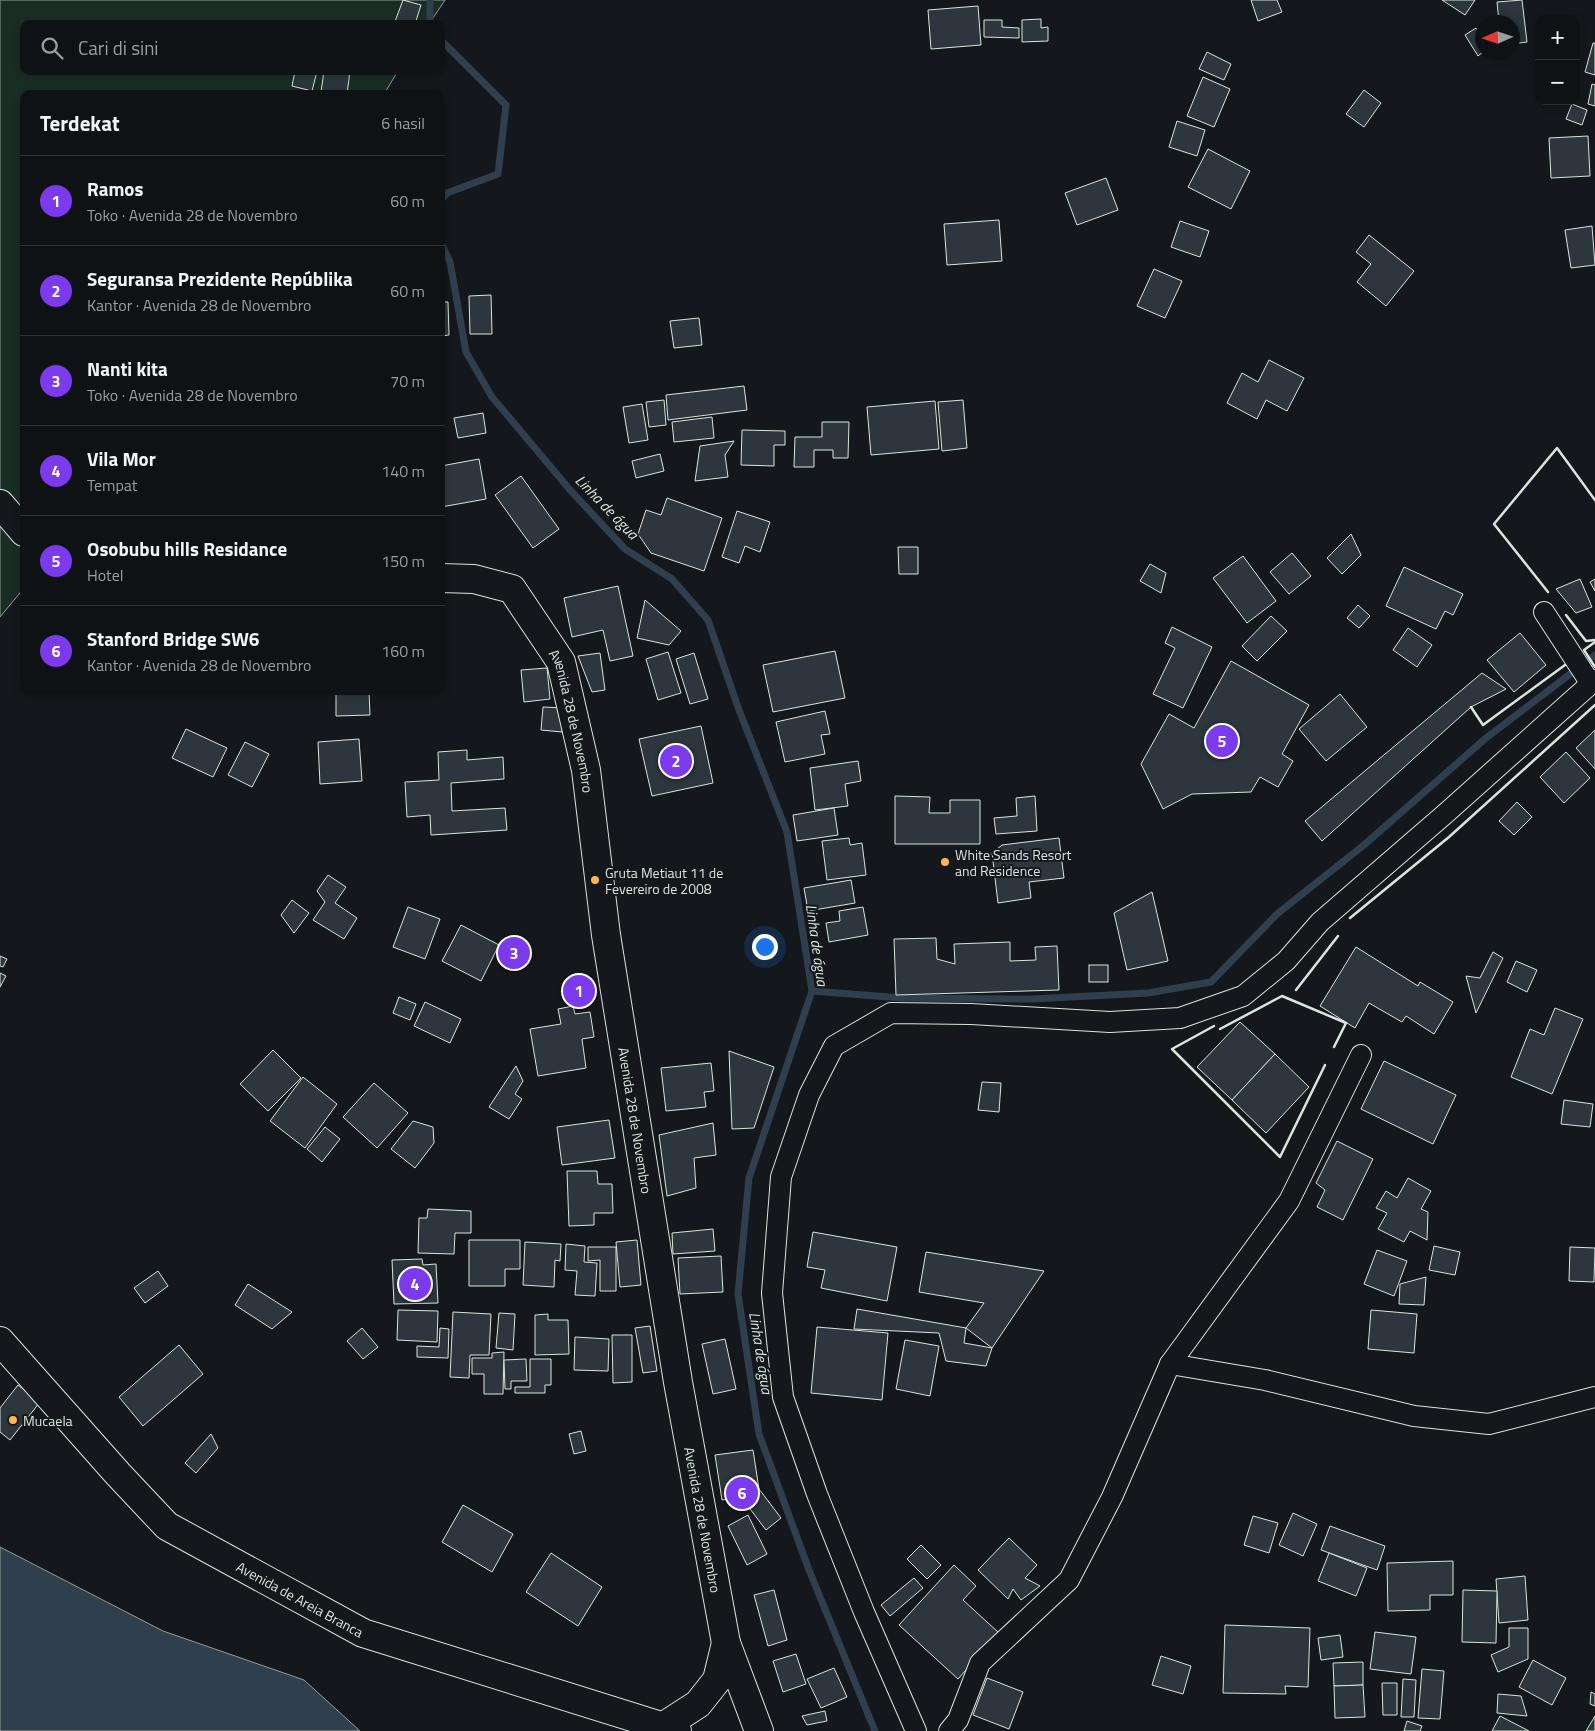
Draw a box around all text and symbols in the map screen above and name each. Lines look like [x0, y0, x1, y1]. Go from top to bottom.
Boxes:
north arrow [1475, 15, 1520, 60]
map controls [1535, 15, 1580, 105]
button: + [1535, 15, 1580, 60]
search box [20, 20, 445, 75]
text: Cari di sini [78, 33, 159, 62]
icon: search [38, 34, 66, 62]
button: − [1535, 60, 1580, 105]
text: Terdekat [40, 107, 120, 139]
text: 6 hasil [381, 111, 425, 135]
text: Ramos [87, 174, 143, 203]
text: 1 [52, 189, 60, 213]
text: 60 m [390, 189, 425, 213]
text: Toko · Avenida 28 de Novembro [87, 203, 298, 227]
text: Seguransa Prezidente Repúblika [87, 264, 353, 293]
text: 2 [52, 279, 60, 303]
text: 60 m [390, 279, 425, 303]
text: Kantor · Avenida 28 de Novembro [87, 293, 312, 317]
text: Nanti kita [87, 354, 168, 383]
text: 3 [52, 369, 60, 393]
text: 70 m [390, 369, 425, 393]
text: Toko · Avenida 28 de Novembro [87, 383, 298, 407]
text: Vila Mor [87, 444, 156, 473]
text: 4 [52, 459, 60, 483]
text: 140 m [381, 459, 425, 483]
water label: Linha de água [570, 469, 645, 546]
text: Tempat [87, 473, 137, 497]
text: Osobubu hills Residance [87, 534, 287, 563]
text: 5 [52, 549, 60, 573]
text: 150 m [381, 549, 425, 573]
text: Hotel [87, 563, 124, 587]
text: Stanford Bridge SW6 [87, 624, 260, 653]
text: 6 [52, 639, 60, 663]
text: 160 m [381, 639, 425, 663]
street label: Avenida 28 de Novembro [544, 644, 599, 794]
text: Kantor · Avenida 28 de Novembro [87, 653, 312, 677]
pin: 5 [1206, 722, 1238, 760]
pin: 2 [660, 742, 692, 780]
place label: White Sands Resort and Residence [955, 844, 1071, 881]
marker: White Sands Resort and Residence [939, 856, 951, 868]
place label: Gruta Metiaut 11 de Fevereiro de 2008 [605, 862, 723, 899]
marker: Gruta Metiaut 11 de Fevereiro de 2008 [589, 874, 601, 886]
water label: Linha de água [800, 903, 834, 989]
pin: 3 [498, 934, 530, 972]
your location [752, 934, 778, 960]
pin: 1 [563, 972, 595, 1010]
street label: Avenida 28 de Novembro [614, 1046, 658, 1195]
pin: 4 [399, 1265, 431, 1303]
water label: Linha de água [743, 1310, 779, 1397]
place label: Mucaela [23, 1410, 73, 1431]
marker: Mucaela [7, 1414, 19, 1426]
street label: Avenida 28 de Novembro [680, 1445, 727, 1594]
pin: 6 [726, 1474, 758, 1512]
street label: Avenida de Areia Branca [233, 1555, 368, 1642]

